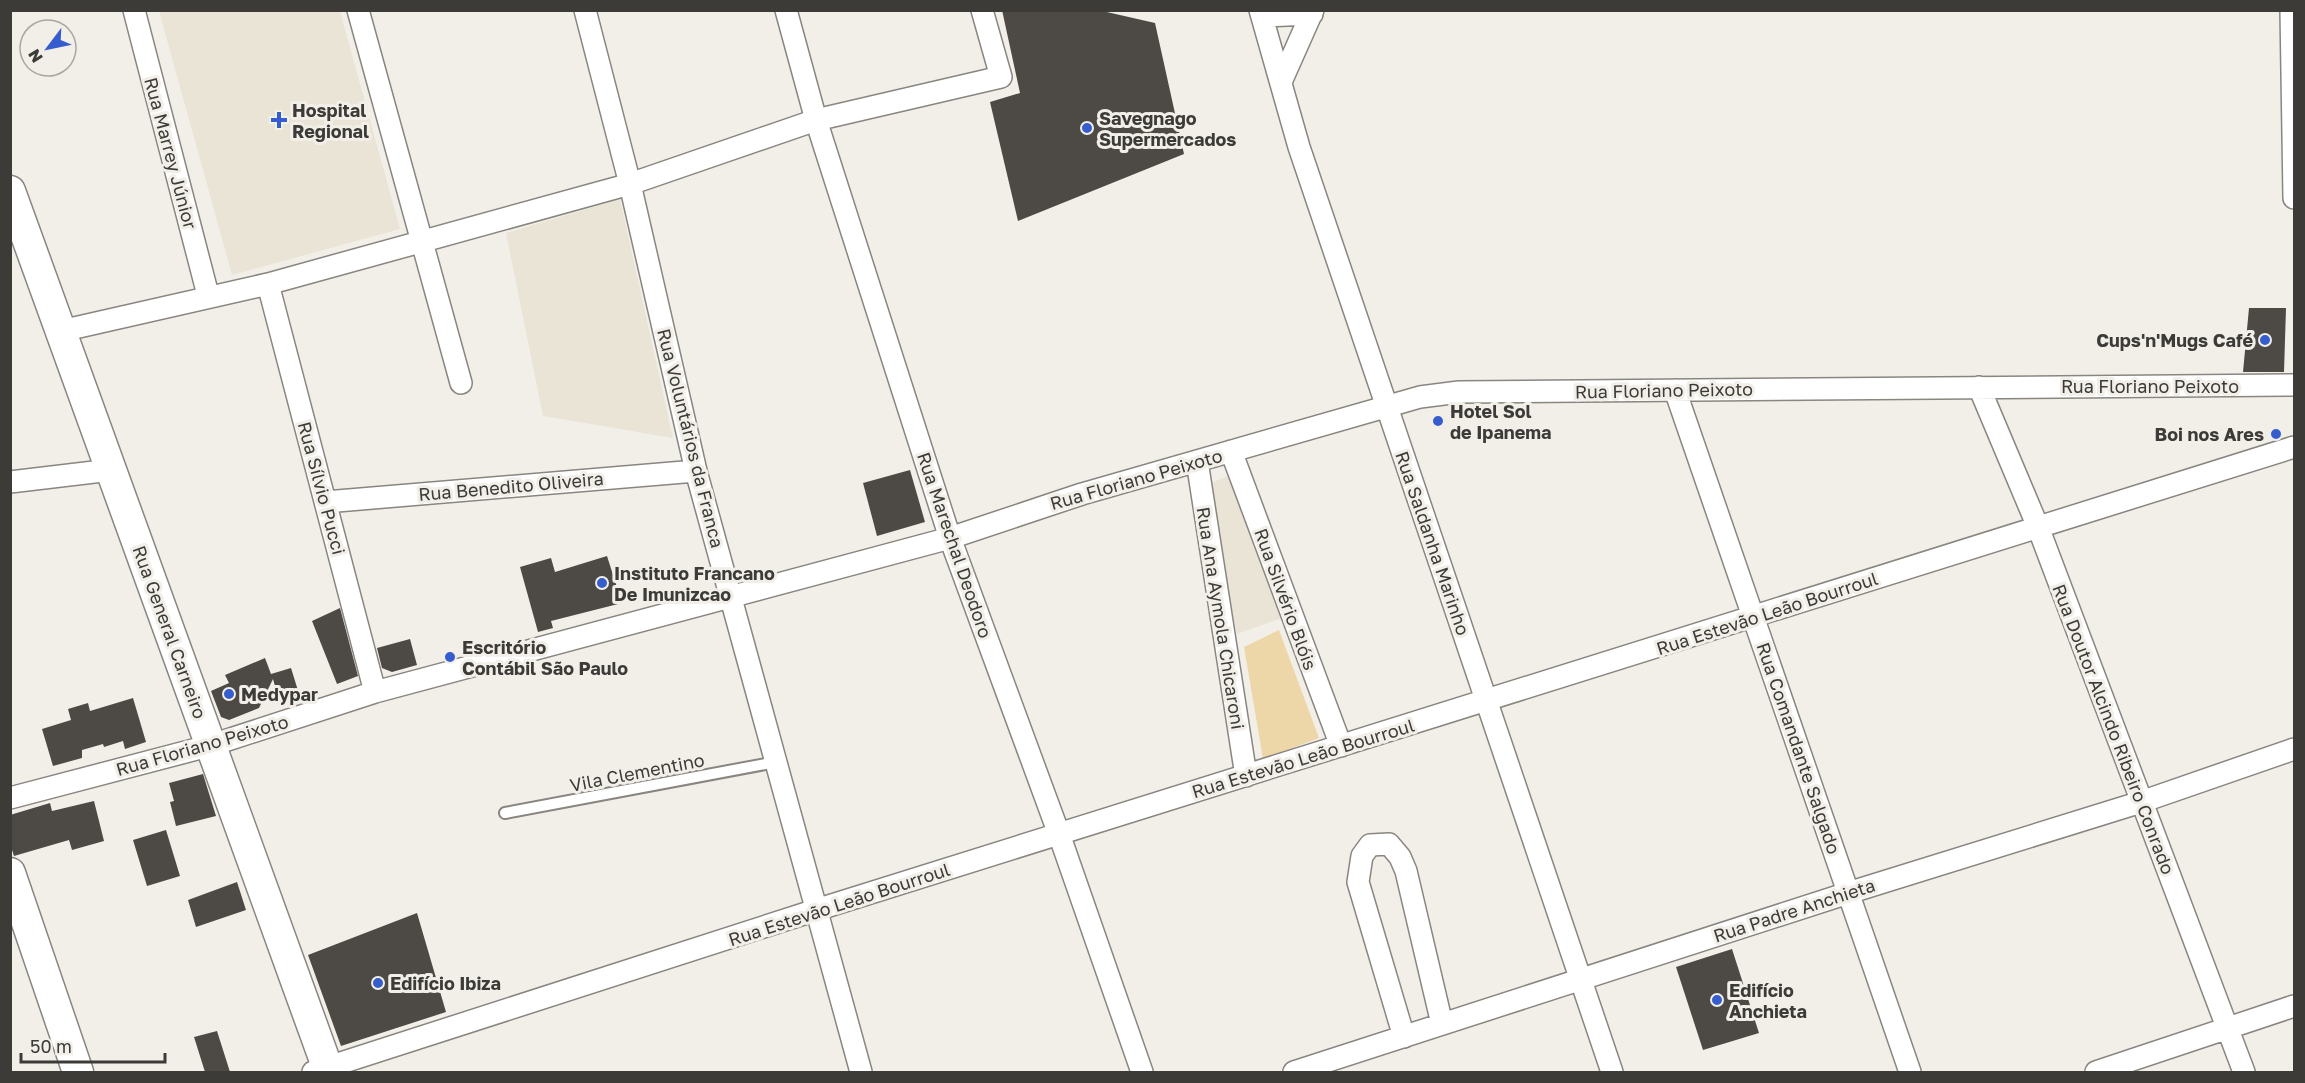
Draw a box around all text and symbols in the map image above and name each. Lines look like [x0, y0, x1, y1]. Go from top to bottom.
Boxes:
north arrow [18, 18, 78, 78]
text: N [24, 45, 47, 66]
street label: Rua Marrey Júnior [140, 75, 202, 231]
place label: Hospital Regional [292, 99, 369, 142]
place label: Savegnago Supermercados [1099, 107, 1236, 150]
marker: Hospital Regional [270, 111, 288, 129]
marker: Savegnago Supermercados [1080, 121, 1094, 135]
street label: Rua Voluntários da Franca [653, 326, 729, 550]
place label: Cups'n'Mugs Café [2096, 329, 2253, 351]
marker: Cups'n'Mugs Café [2258, 333, 2272, 347]
street label: Rua Floriano Peixoto [2061, 375, 2239, 397]
street label: Rua Floriano Peixoto [1575, 377, 1753, 403]
place label: Hotel Sol de Ipanema [1450, 400, 1552, 443]
marker: Hotel Sol de Ipanema [1431, 414, 1445, 428]
street label: Rua Sílvio Pucci [294, 419, 350, 557]
place label: Boi nos Ares [2155, 423, 2264, 445]
marker: Boi nos Ares [2269, 427, 2283, 441]
street label: Rua Floriano Peixoto [1047, 444, 1225, 514]
street label: Rua Saldanha Marinho [1391, 448, 1475, 638]
street label: Rua Marechal Deodoro [913, 449, 997, 641]
street label: Rua Benedito Oliveira [418, 467, 604, 505]
street label: Rua Ana Aymola Chicaroni [1193, 505, 1249, 731]
street label: Rua Silvério Blóis [1250, 525, 1322, 673]
street label: Rua General Carneiro [128, 542, 212, 722]
place label: Instituto Francano De Imunizcao [614, 562, 775, 605]
street label: Rua Estevão Leão Bourroul [1654, 567, 1881, 659]
marker: Instituto Francano De Imunizcao [595, 576, 609, 590]
street label: Rua Doutor Alcindo Ribeiro Conrado [2048, 581, 2180, 877]
place label: Escritório Contábil São Paulo [462, 636, 628, 679]
street label: Rua Comandante Salgado [1752, 639, 1846, 857]
marker: Escritório Contábil São Paulo [443, 650, 457, 664]
place label: Medypar [241, 683, 318, 705]
marker: Medypar [222, 687, 236, 701]
street label: Rua Floriano Peixoto [113, 710, 291, 780]
street label: Rua Estevão Leão Bourroul [1189, 714, 1417, 802]
street label: Vila Clementino [568, 748, 706, 796]
street label: Rua Estevão Leão Bourroul [726, 858, 953, 950]
street label: Rua Padre Anchieta [1710, 873, 1878, 947]
place label: Edifício Ibiza [390, 972, 501, 994]
marker: Edifício Ibiza [371, 976, 385, 990]
place label: Edifício Anchieta [1729, 979, 1807, 1022]
marker: Edifício Anchieta [1710, 993, 1724, 1007]
scale bar [21, 1026, 165, 1064]
text: 50 m [30, 1035, 72, 1057]

